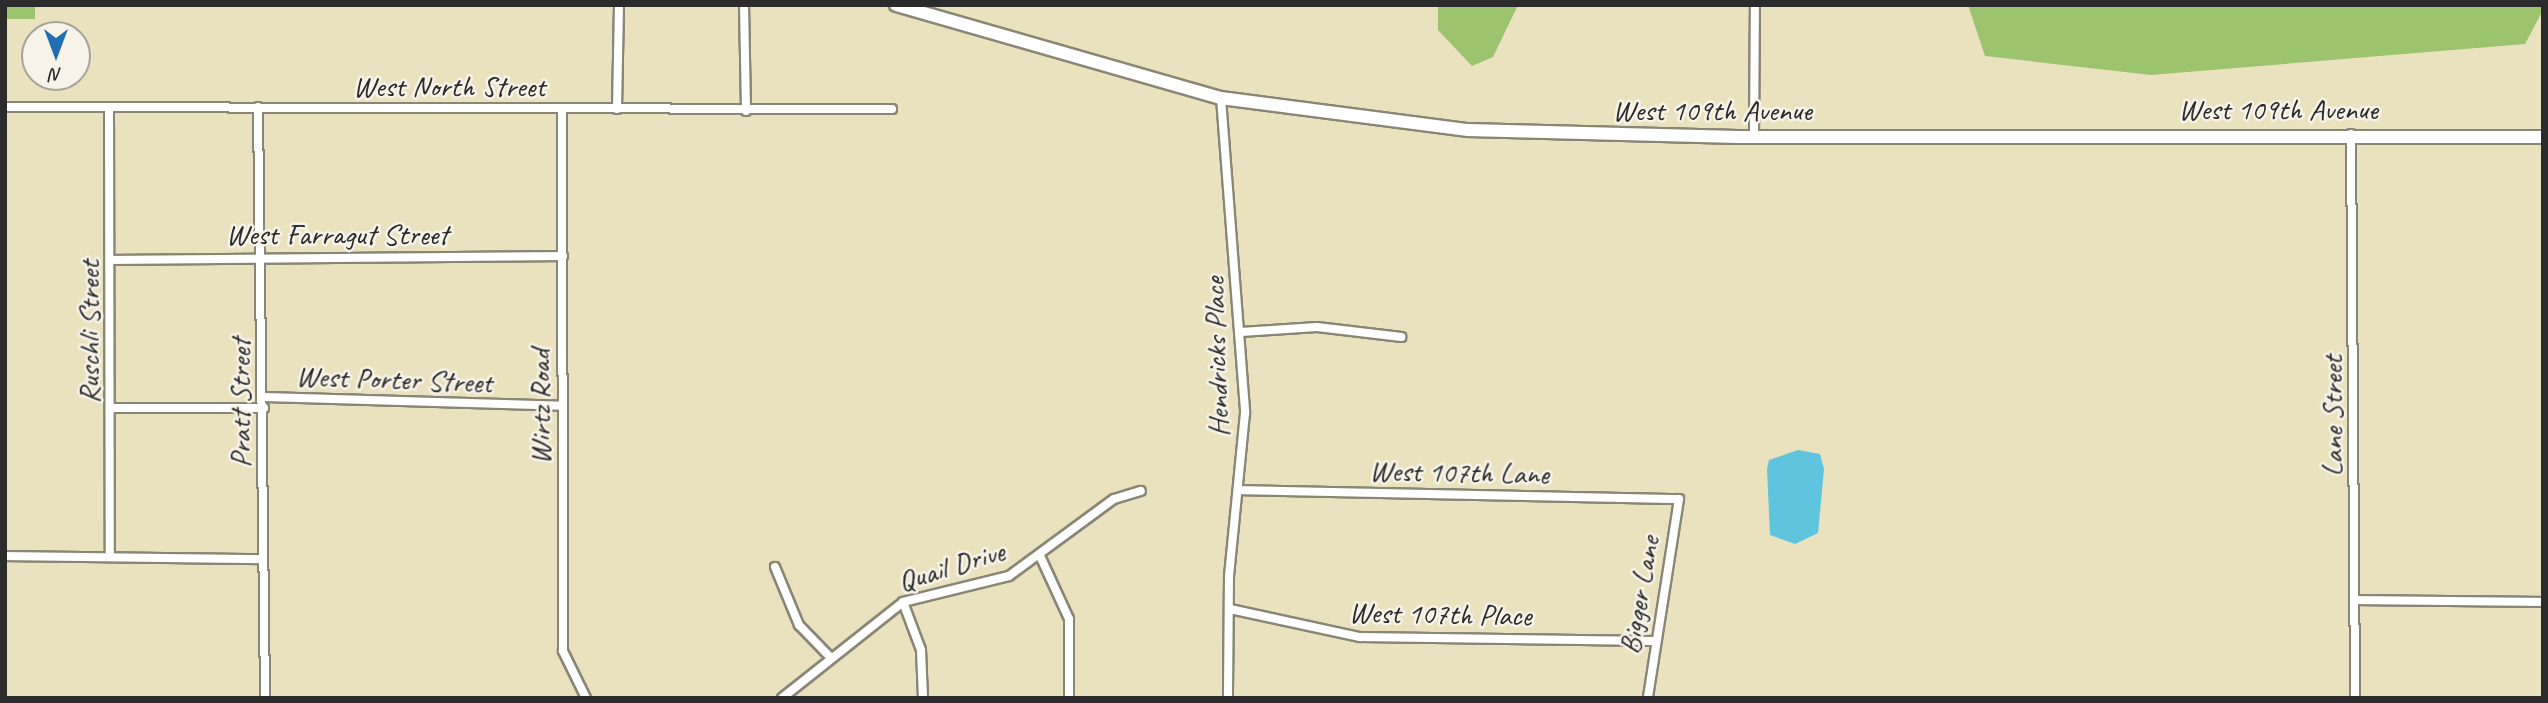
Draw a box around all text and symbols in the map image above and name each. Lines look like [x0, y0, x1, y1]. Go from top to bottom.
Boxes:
north arrow [21, 21, 91, 91]
text: N [50, 63, 62, 87]
street label: West North Street [352, 68, 546, 104]
street label: West 109th Avenue [2178, 91, 2378, 127]
street label: West 109th Avenue [1612, 92, 1812, 128]
street label: West Farragut Street [226, 216, 448, 252]
street label: Ruschli Street [71, 260, 107, 404]
street label: Hendricks Place [1195, 276, 1237, 438]
street label: Pratt Street [222, 338, 258, 468]
street label: Wirtz Road [522, 349, 558, 465]
street label: Lane Street [2314, 355, 2350, 477]
street label: West Porter Street [295, 358, 493, 400]
street label: West 107th Lane [1369, 452, 1549, 492]
street label: Quail Drive [893, 533, 1009, 599]
street label: Bigger Lane [1611, 533, 1667, 657]
street label: West 107th Place [1348, 594, 1532, 634]

